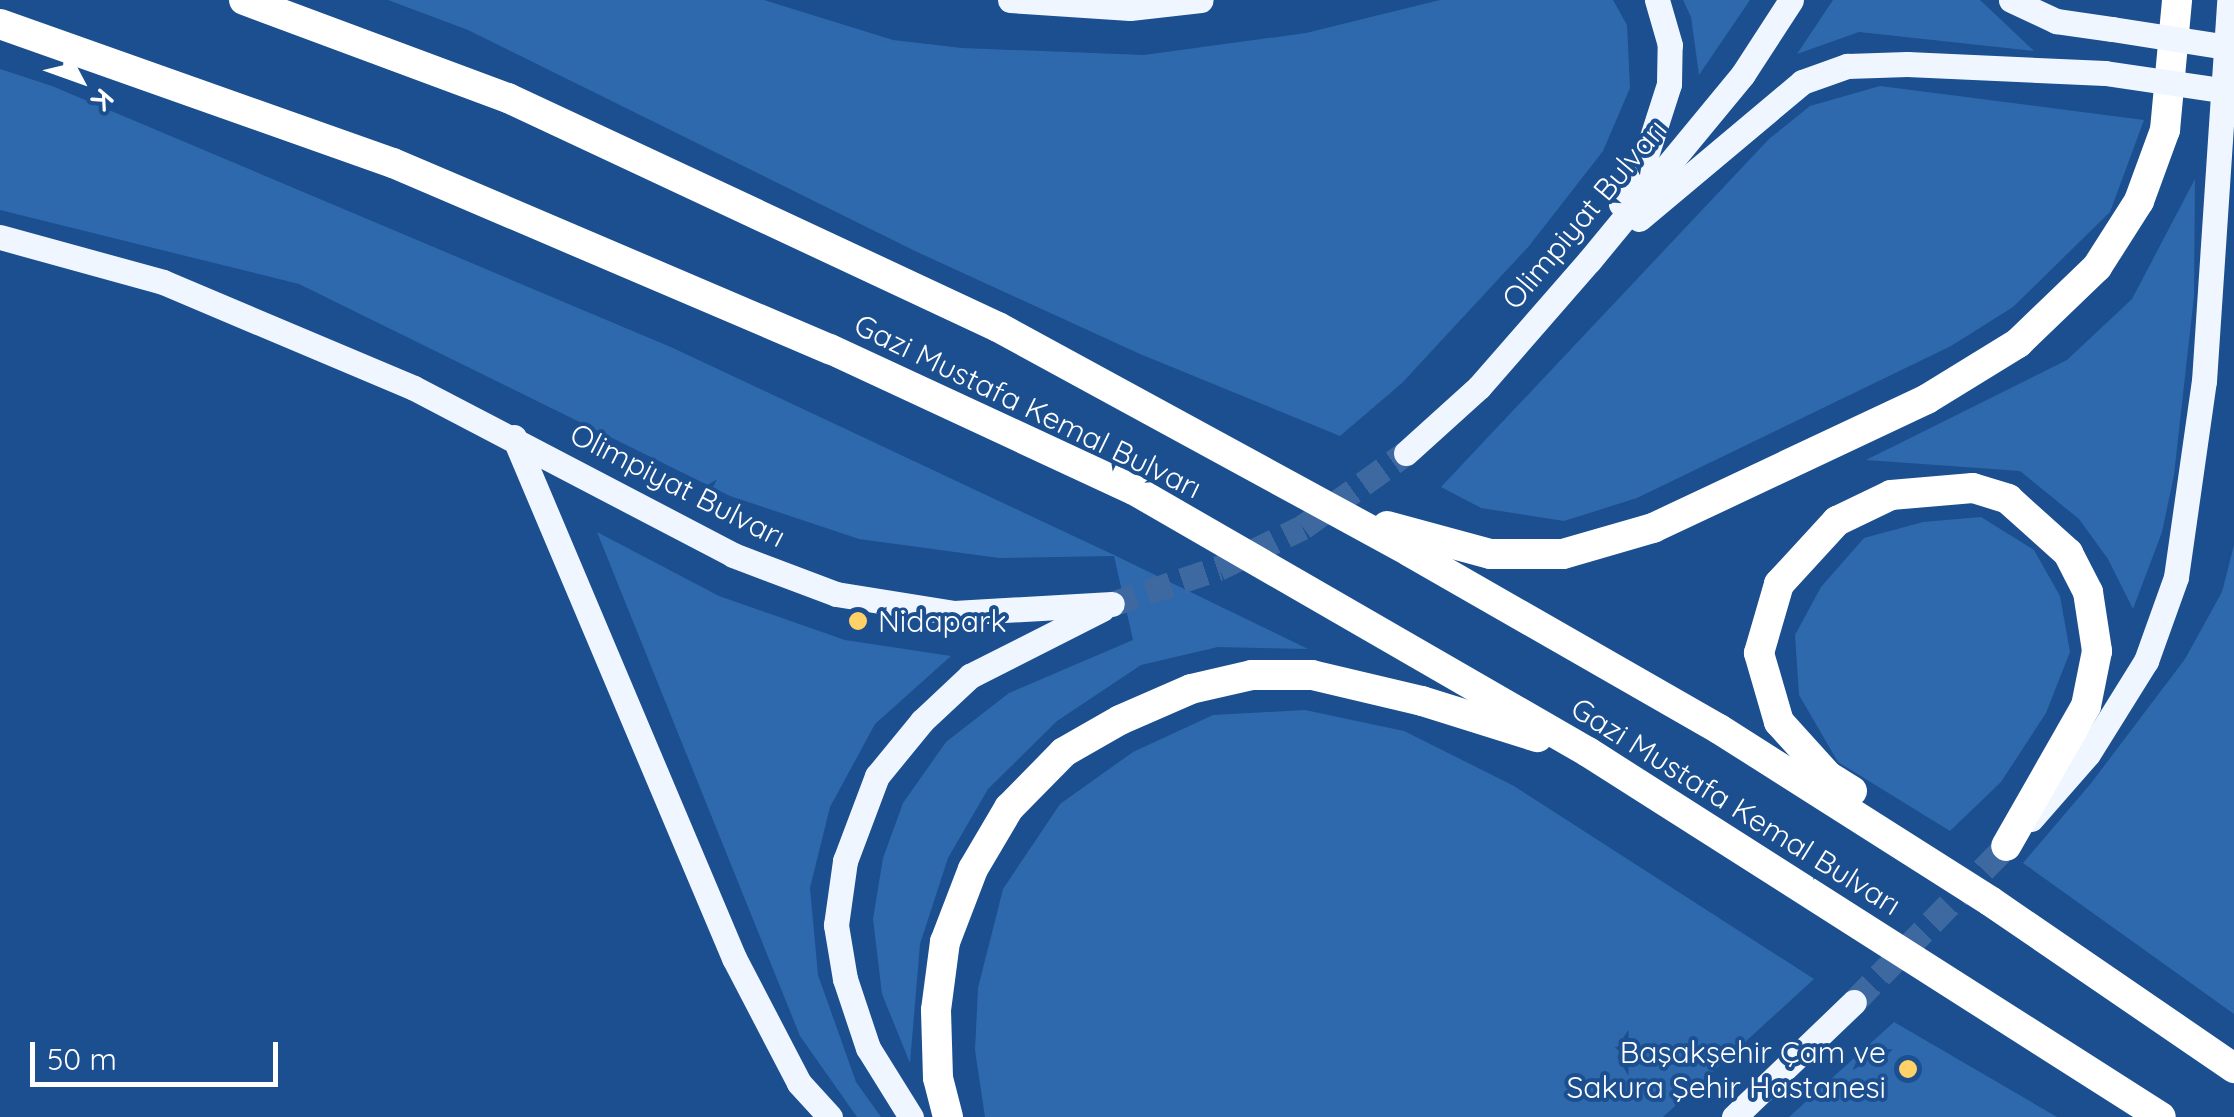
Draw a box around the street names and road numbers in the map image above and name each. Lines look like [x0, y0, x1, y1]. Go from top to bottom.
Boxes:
street label: Olimpiyat Bulvarı [1494, 112, 1674, 316]
street label: Gazi Mustafa Kemal Bulvarı [849, 306, 1207, 506]
street label: Olimpiyat Bulvarı [564, 415, 792, 555]
street label: Gazi Mustafa Kemal Bulvarı [1565, 690, 1907, 922]

